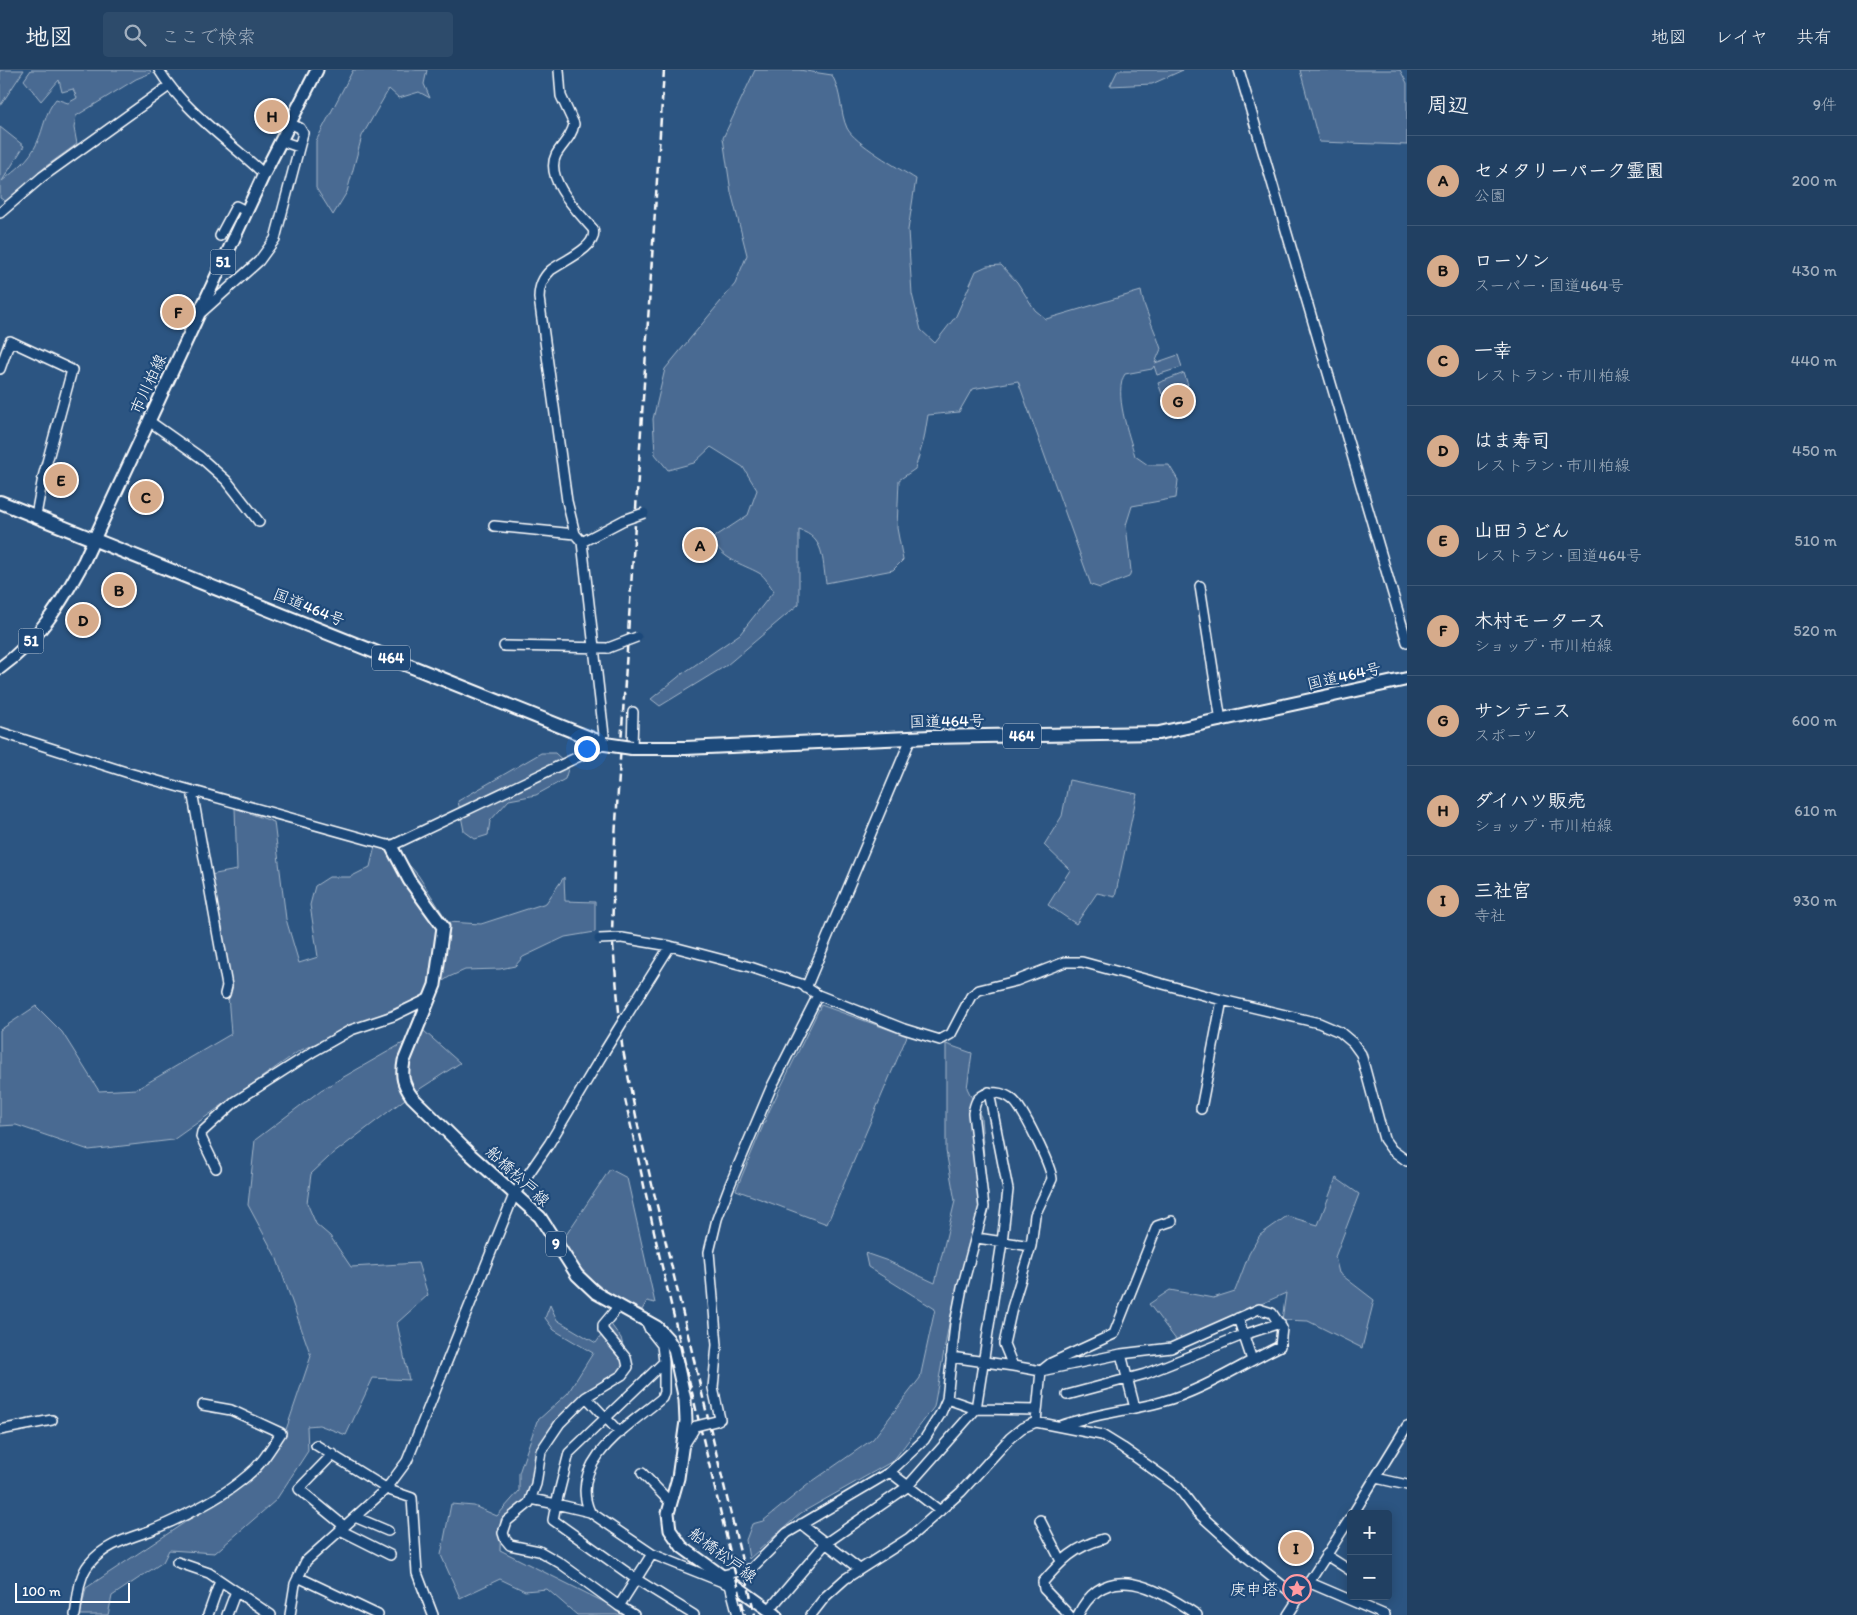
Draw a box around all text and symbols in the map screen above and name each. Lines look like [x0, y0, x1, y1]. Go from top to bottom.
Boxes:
search box [103, 12, 453, 57]
icon: search [121, 21, 149, 49]
text: 地図 [25, 22, 73, 51]
text: ここで検索 [161, 25, 256, 48]
text: 地図 [1651, 26, 1687, 48]
text: レイヤ [1715, 26, 1768, 48]
text: 共有 [1796, 26, 1832, 48]
text: 周辺 [1427, 92, 1469, 117]
text: 9件 [1813, 95, 1837, 114]
pin: H [256, 97, 288, 135]
text: セメタリーパーク霊園 [1474, 159, 1664, 182]
text: A [1438, 171, 1448, 190]
text: 200 m [1792, 171, 1837, 190]
text: 公園 [1474, 186, 1506, 205]
text: ローソン [1474, 249, 1550, 272]
road number: 51 [210, 250, 236, 274]
text: B [1438, 261, 1448, 280]
text: 430 m [1792, 261, 1837, 280]
text: スーパー · 国道464号 [1474, 276, 1624, 295]
pin: F [162, 293, 194, 331]
text: 一幸 [1474, 339, 1512, 362]
street label: 市川柏線 [126, 351, 170, 417]
text: C [1438, 351, 1448, 370]
text: 440 m [1791, 351, 1837, 370]
text: レストラン · 市川柏線 [1474, 366, 1630, 385]
pin: G [1162, 382, 1194, 420]
text: はま寿司 [1474, 429, 1550, 452]
text: D [1438, 441, 1448, 460]
text: 450 m [1792, 441, 1837, 460]
text: レストラン · 市川柏線 [1474, 456, 1630, 475]
pin: E [45, 461, 77, 499]
pin: C [130, 478, 162, 516]
text: 山田うどん [1474, 519, 1570, 542]
pin: A [684, 526, 716, 564]
text: E [1439, 531, 1447, 550]
text: 510 m [1794, 531, 1837, 550]
text: レストラン · 国道464号 [1474, 546, 1642, 565]
pin: B [103, 571, 135, 609]
street label: 国道464号 [270, 584, 348, 630]
pin: D [67, 601, 99, 639]
text: 木村モータース [1474, 609, 1606, 632]
text: F [1439, 621, 1447, 640]
text: 520 m [1793, 621, 1837, 640]
road number: 51 [18, 628, 44, 654]
text: ショップ · 市川柏線 [1474, 636, 1612, 655]
road number: 464 [372, 646, 410, 670]
street label: 国道464号 [1305, 658, 1383, 694]
text: サンテニス [1474, 699, 1571, 722]
street label: 国道464号 [909, 711, 985, 731]
text: G [1437, 711, 1449, 730]
text: 600 m [1792, 711, 1837, 730]
road number: 464 [1003, 724, 1041, 748]
text: スポーツ [1474, 726, 1538, 745]
your location [574, 736, 600, 762]
text: ダイハツ販売 [1474, 789, 1586, 812]
text: H [1437, 801, 1449, 820]
text: 610 m [1794, 801, 1837, 820]
text: ショップ · 市川柏線 [1474, 816, 1612, 835]
text: 三社宮 [1474, 879, 1531, 902]
text: I [1440, 891, 1446, 910]
text: 930 m [1793, 891, 1837, 910]
text: 寺社 [1474, 906, 1506, 925]
street label: 船橋松戸線 [482, 1142, 554, 1210]
road number: 9 [546, 1232, 566, 1256]
map controls [1347, 1510, 1392, 1600]
button: + [1347, 1510, 1392, 1555]
street label: 船橋松戸線 [685, 1523, 761, 1587]
pin: I [1280, 1529, 1312, 1567]
button: − [1347, 1555, 1392, 1600]
place icon: 庚申塔 [1282, 1574, 1312, 1604]
scale bar [15, 1580, 130, 1603]
place label: 庚申塔 [1230, 1580, 1278, 1599]
text: 100 m [22, 1583, 61, 1600]

